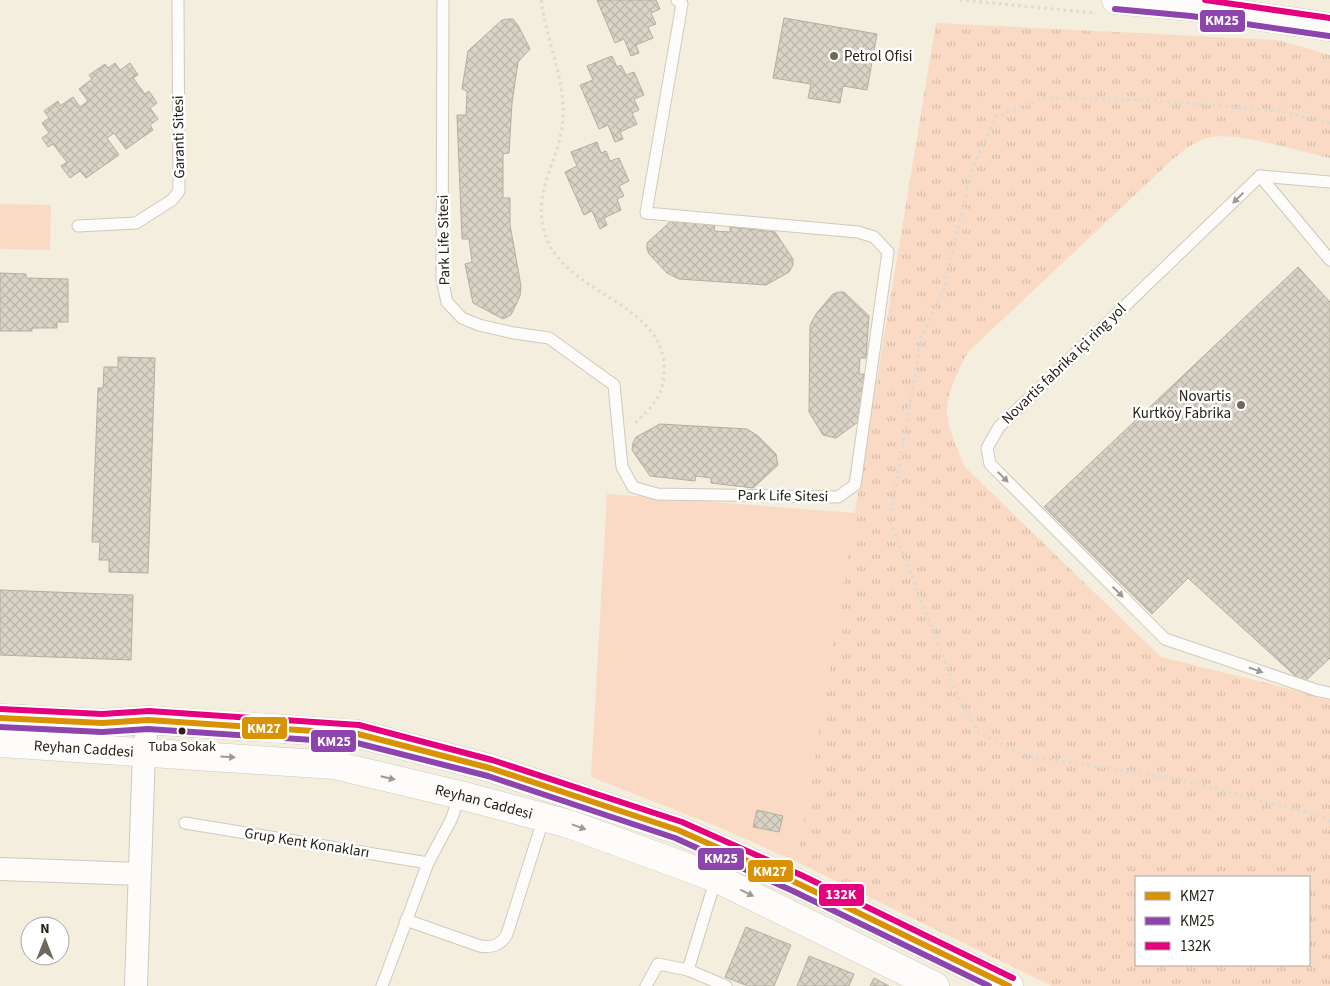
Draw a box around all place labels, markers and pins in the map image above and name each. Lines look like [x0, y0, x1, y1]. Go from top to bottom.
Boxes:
place label: Petrol Ofisi [844, 46, 913, 67]
marker: Petrol Ofisi [828, 50, 840, 62]
place label: Novartis Kurtköy Fabrika [1132, 386, 1231, 424]
marker: Novartis Kurtköy Fabrika [1235, 399, 1247, 411]
marker: Tuba Sokak [177, 726, 187, 736]
place label: Tuba Sokak [148, 737, 216, 757]

